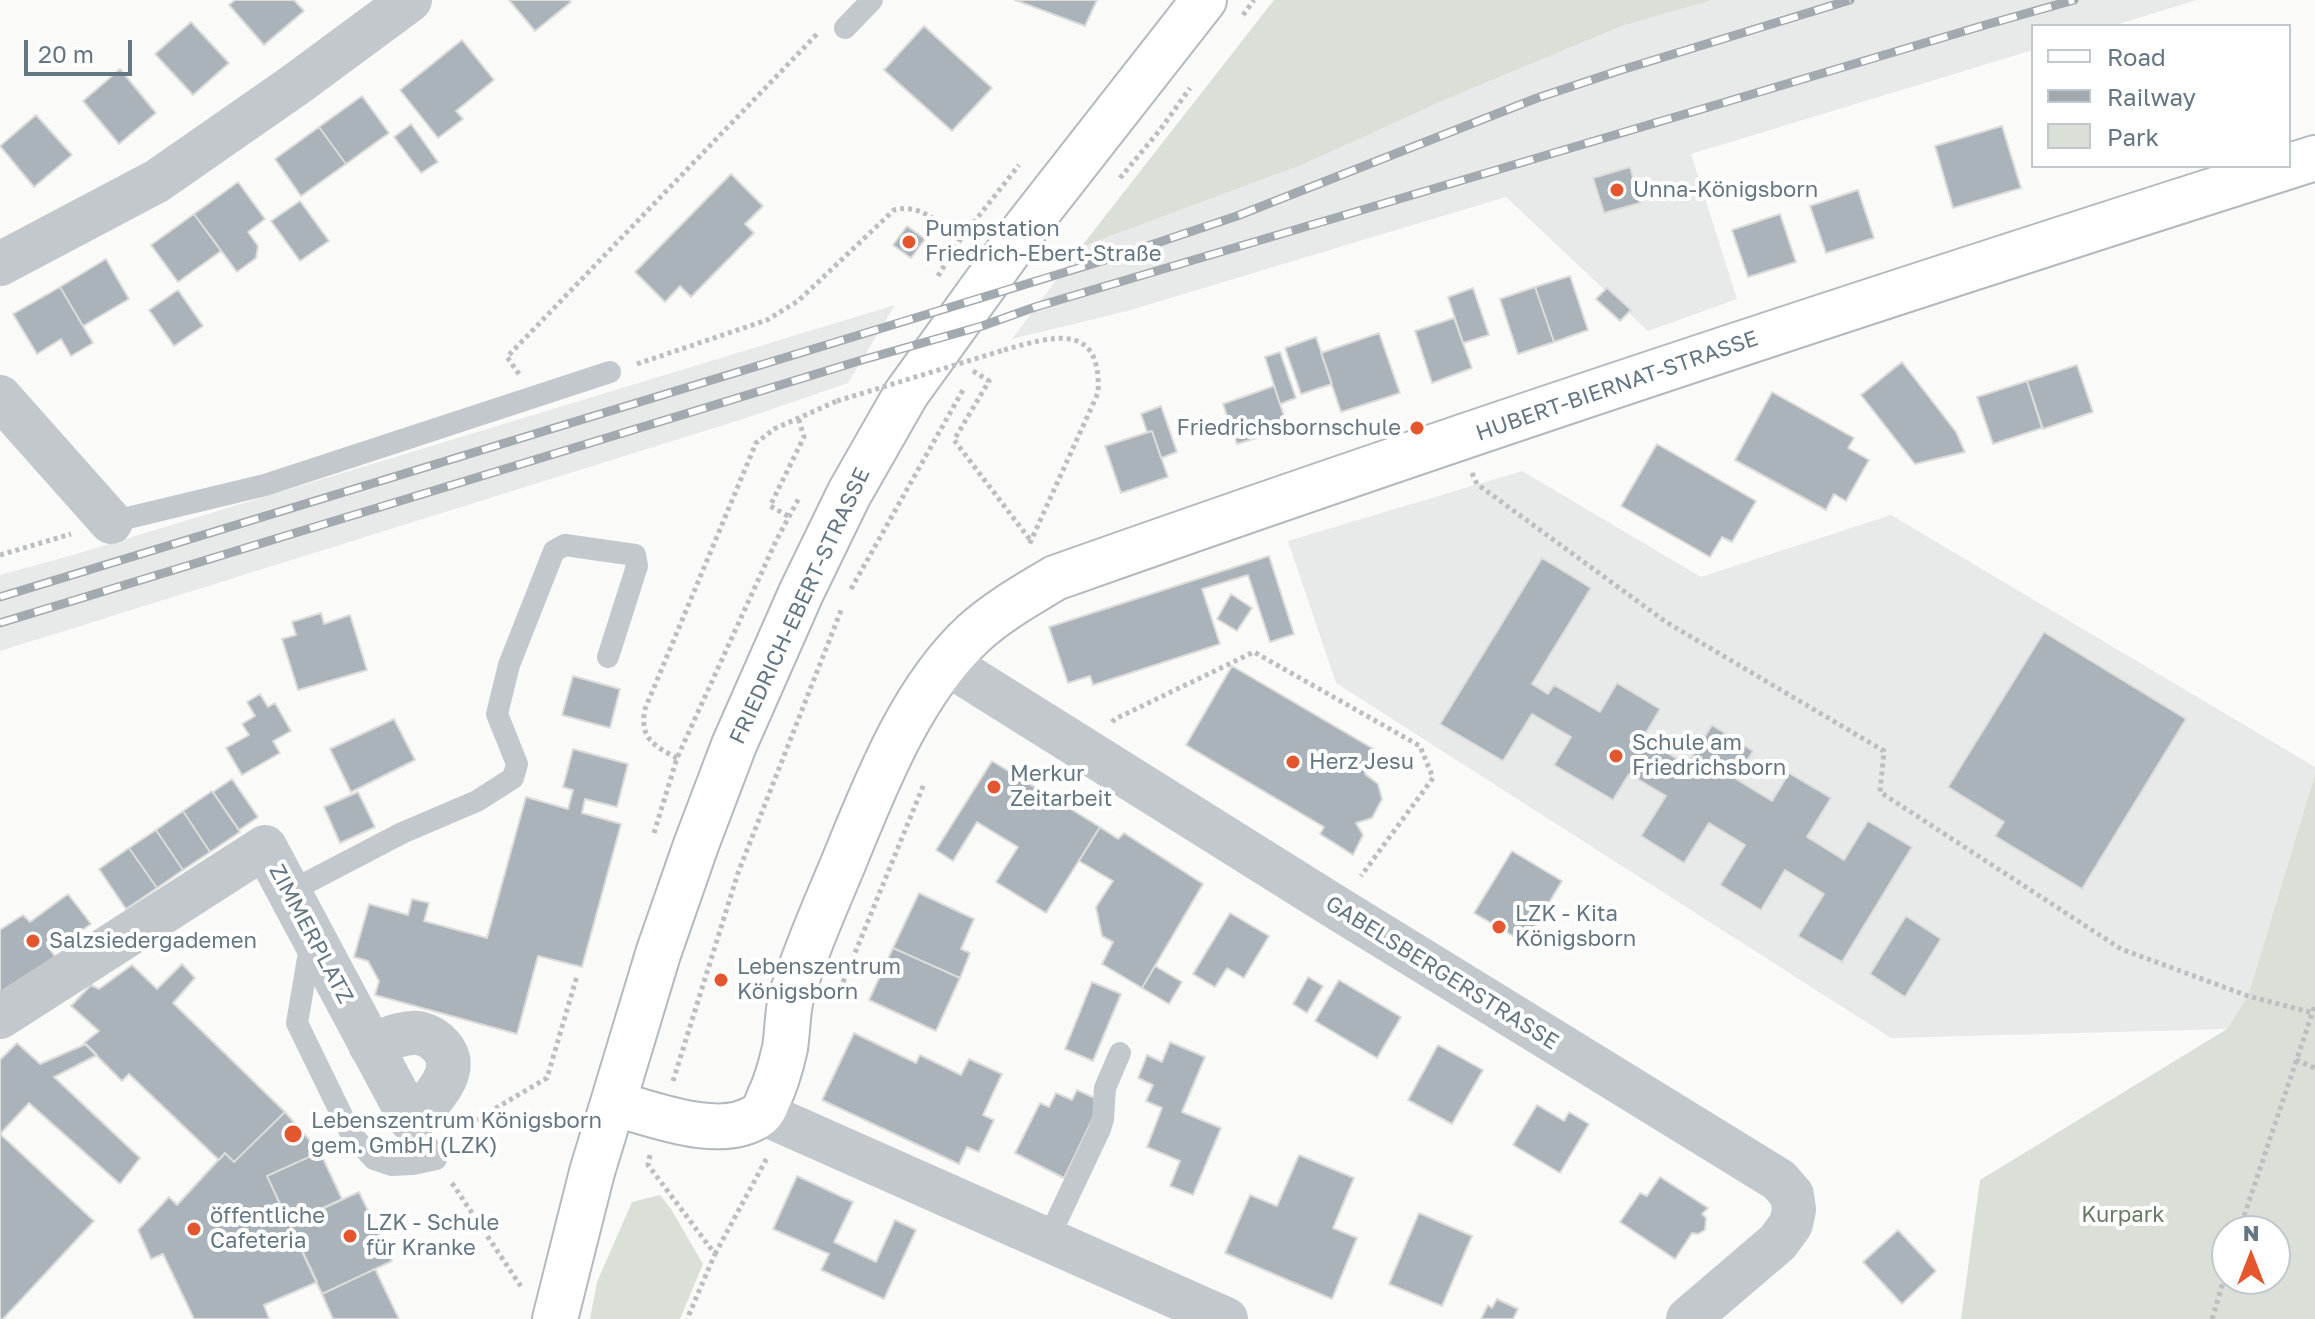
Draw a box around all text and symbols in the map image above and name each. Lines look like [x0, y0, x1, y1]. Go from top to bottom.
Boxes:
scale bar [28, 24, 136, 74]
legend [2031, 24, 2291, 168]
text: 20 m [38, 39, 94, 68]
text: Road [2107, 42, 2166, 71]
text: Railway [2107, 82, 2196, 111]
text: Park [2107, 122, 2159, 151]
place label: Unna-Königsborn [1633, 177, 1818, 203]
marker: Unna-Königsborn [1608, 181, 1626, 199]
place label: Pumpstation Friedrich-Ebert-Straße [925, 216, 1161, 268]
marker: Pumpstation Friedrich-Ebert-Straße [900, 233, 918, 251]
street label: HUBERT-BIERNAT-STRASSE [1472, 325, 1762, 447]
place label: Friedrichsbornschule [1177, 415, 1401, 441]
marker: Friedrichsbornschule [1408, 419, 1426, 437]
street label: FRIEDRICH-EBERT-STRASSE [724, 464, 876, 748]
place label: Schule am Friedrichsborn [1632, 730, 1786, 782]
marker: Schule am Friedrichsborn [1607, 747, 1625, 765]
place label: Herz Jesu [1309, 749, 1414, 775]
marker: Herz Jesu [1284, 753, 1302, 771]
place label: Merkur Zeitarbeit [1010, 761, 1112, 812]
marker: Merkur Zeitarbeit [985, 778, 1003, 796]
street label: ZIMMERPLATZ [263, 860, 359, 1008]
street label: GABELSBERGERSTRASSE [1321, 890, 1563, 1056]
place label: LZK - Kita Königsborn [1515, 901, 1636, 952]
marker: LZK - Kita Königsborn [1490, 918, 1508, 936]
place label: Salzsiedergademen [49, 928, 257, 954]
marker: Salzsiedergademen [24, 932, 42, 950]
place label: Lebenszentrum Königsborn [737, 954, 901, 1006]
marker: Lebenszentrum Königsborn [712, 971, 730, 989]
place label: Lebenszentrum Königsborn gem. GmbH (LZK) [311, 1108, 602, 1160]
marker: Lebenszentrum Königsborn gem. GmbH (LZK) [282, 1123, 304, 1145]
park label: Kurpark [2081, 1202, 2165, 1228]
place label: öffentliche Cafeteria [210, 1203, 325, 1254]
place label: LZK - Schule für Kranke [366, 1210, 499, 1262]
north arrow [2211, 1215, 2291, 1295]
text: N [2243, 1219, 2259, 1246]
marker: öffentliche Cafeteria [185, 1220, 203, 1238]
marker: LZK - Schule für Kranke [341, 1227, 359, 1245]

